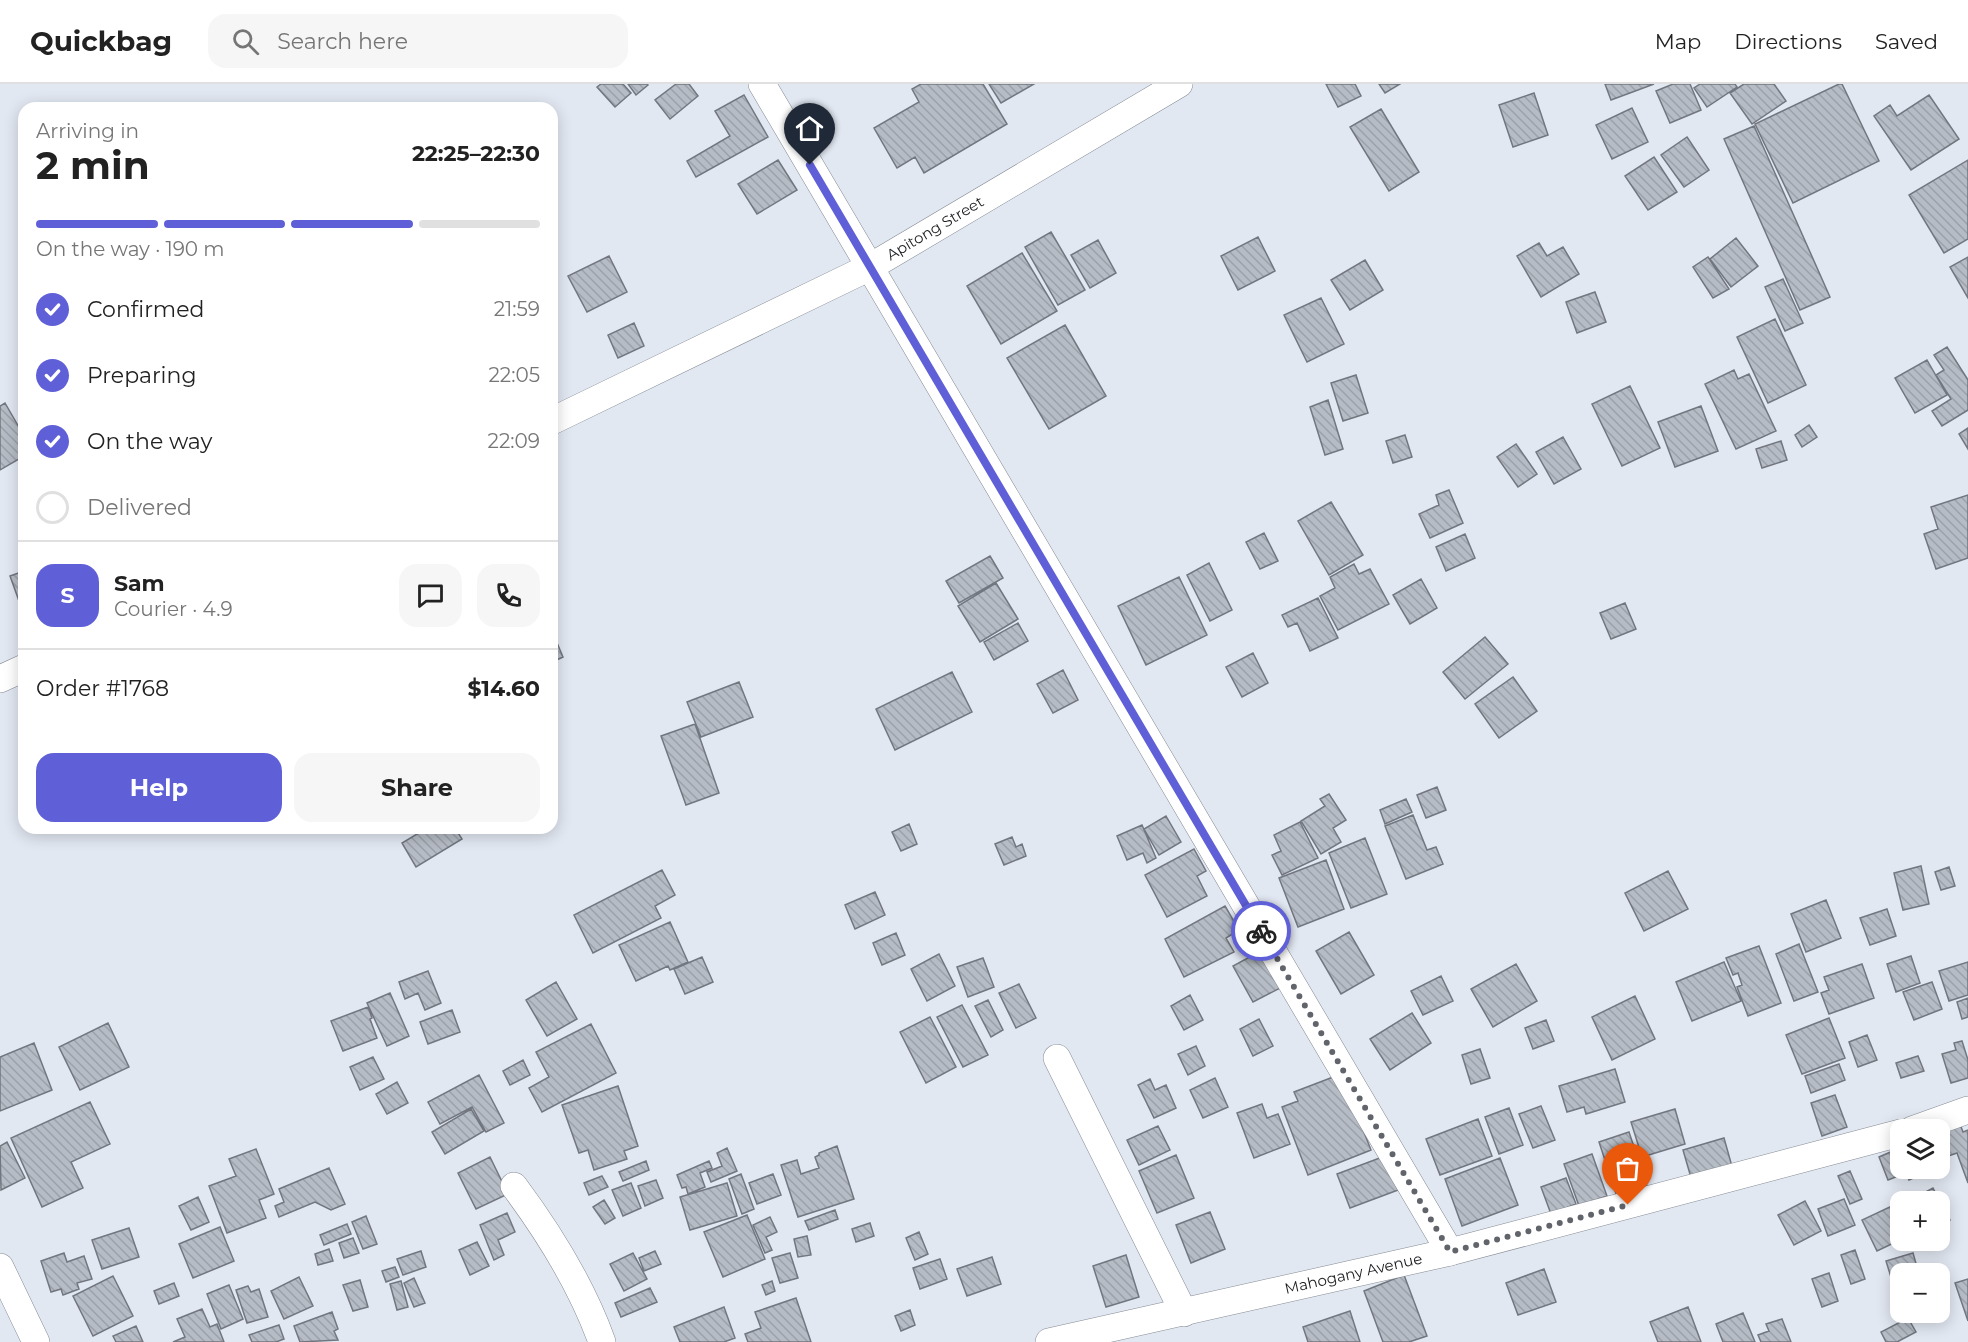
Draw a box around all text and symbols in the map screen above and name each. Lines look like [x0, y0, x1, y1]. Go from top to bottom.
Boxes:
search box [208, 14, 628, 68]
text: Quickbag [30, 24, 172, 58]
icon: search [229, 25, 262, 58]
text: Search here [277, 28, 408, 55]
text: Map [1655, 29, 1701, 54]
text: Directions [1734, 29, 1842, 54]
text: Saved [1875, 29, 1938, 54]
pin [784, 103, 835, 165]
icon: home [793, 112, 826, 145]
text: Arriving in [36, 119, 139, 143]
text: 22:25–22:30 [412, 140, 540, 167]
text: 2 min [36, 141, 150, 189]
street label: Apitong Street [883, 192, 987, 264]
text: On the way · 190 m [36, 237, 225, 261]
icon: check [36, 293, 69, 326]
text: Confirmed [87, 296, 204, 323]
text: 21:59 [494, 297, 540, 321]
icon: check [36, 359, 69, 392]
text: Preparing [87, 362, 196, 389]
text: 22:05 [488, 363, 540, 387]
icon: check [36, 425, 69, 458]
text: On the way [87, 428, 212, 455]
text: 22:09 [488, 429, 540, 453]
text: Delivered [87, 494, 192, 521]
button: chat [399, 564, 462, 627]
button: phone [477, 564, 540, 627]
text: Sam [114, 570, 165, 597]
text: S [60, 582, 75, 609]
text: Courier · 4.9 [114, 597, 233, 621]
text: Order #1768 [36, 675, 169, 702]
text: $14.60 [468, 675, 540, 702]
button: Help [36, 753, 282, 822]
button: Share [294, 753, 540, 822]
courier [1231, 901, 1291, 961]
icon: bike [1245, 915, 1278, 948]
map controls [1890, 1119, 1950, 1323]
button: layers [1890, 1119, 1950, 1179]
pin [1602, 1143, 1653, 1205]
icon: bag [1611, 1152, 1644, 1185]
button: + [1890, 1191, 1950, 1251]
street label: Mahogany Avenue [1283, 1249, 1424, 1298]
button: − [1890, 1263, 1950, 1323]

